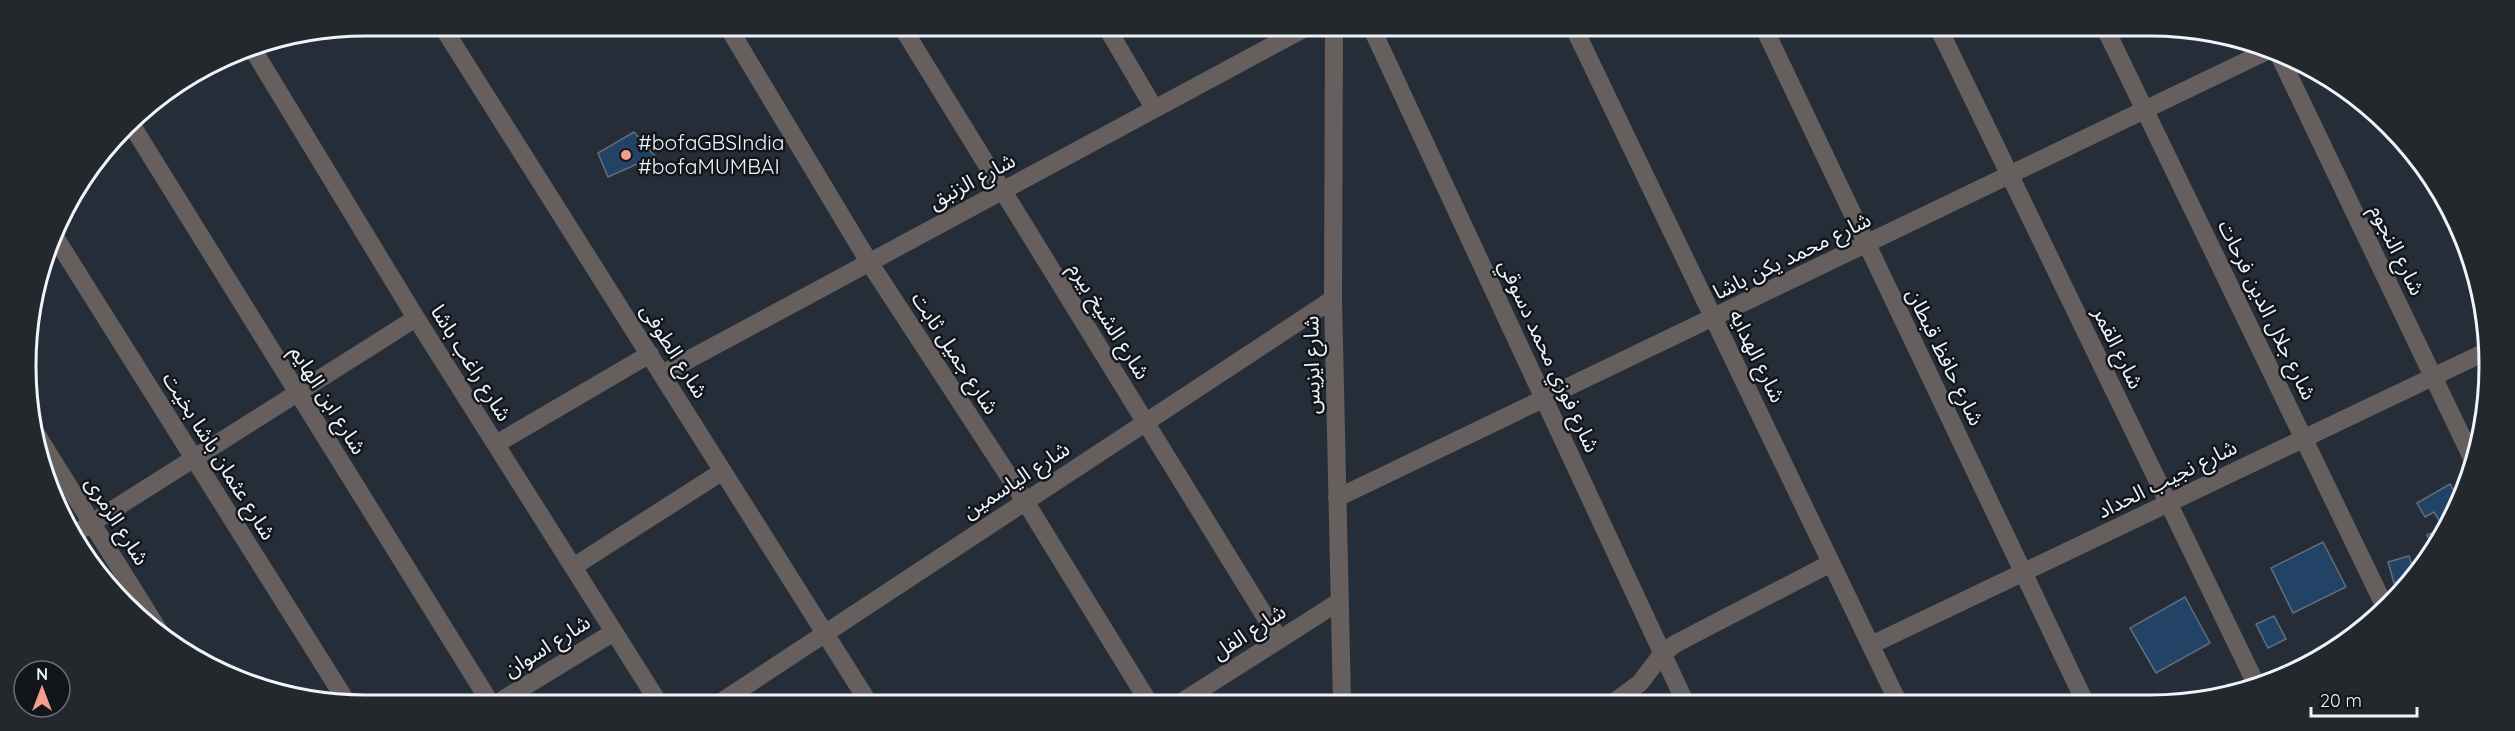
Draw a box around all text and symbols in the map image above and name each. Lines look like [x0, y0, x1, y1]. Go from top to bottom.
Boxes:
place label: #bofaGBSIndia #bofaMUMBAI [638, 129, 784, 179]
street label: شارع الزنبق [924, 146, 1021, 216]
marker: #bofaGBSIndia #bofaMUMBAI [619, 148, 633, 162]
street label: شارع النجوم [2361, 200, 2431, 301]
street label: شارع محمد يكن باشا [1708, 206, 1876, 307]
street label: شارع جلال الدين فرحات [2210, 215, 2323, 405]
street label: شارع فوزي محمد دسوقي [1490, 255, 1606, 458]
street label: شارع الشيخ بيرم [1060, 257, 1156, 386]
street label: شارع حافظ قبطان [1899, 284, 1990, 431]
street label: شارع جميل ثابت [904, 286, 1005, 420]
street label: شارع الطوفى [633, 298, 714, 404]
street label: شارع راغب باشا [423, 299, 518, 427]
street label: شارع القمر [2085, 301, 2150, 394]
street label: شارع الهدايه [1722, 305, 1792, 408]
street label: شارع ايزيس [1297, 315, 1328, 415]
street label: شارع ابن الهايم [283, 340, 373, 460]
street label: شارع عثمان باشا بخيت [155, 367, 282, 546]
street label: شارع نجيب الحداد [2092, 433, 2242, 526]
street label: شارع الياسمين [957, 435, 1076, 526]
street label: شارع الزمرى [78, 471, 155, 571]
street label: شارع الفل [1207, 598, 1292, 667]
street label: شارع اسوان [498, 608, 596, 685]
north arrow [12, 659, 72, 719]
text: N [36, 664, 48, 684]
scale bar [2311, 680, 2418, 718]
text: 20 m [2320, 689, 2362, 712]

